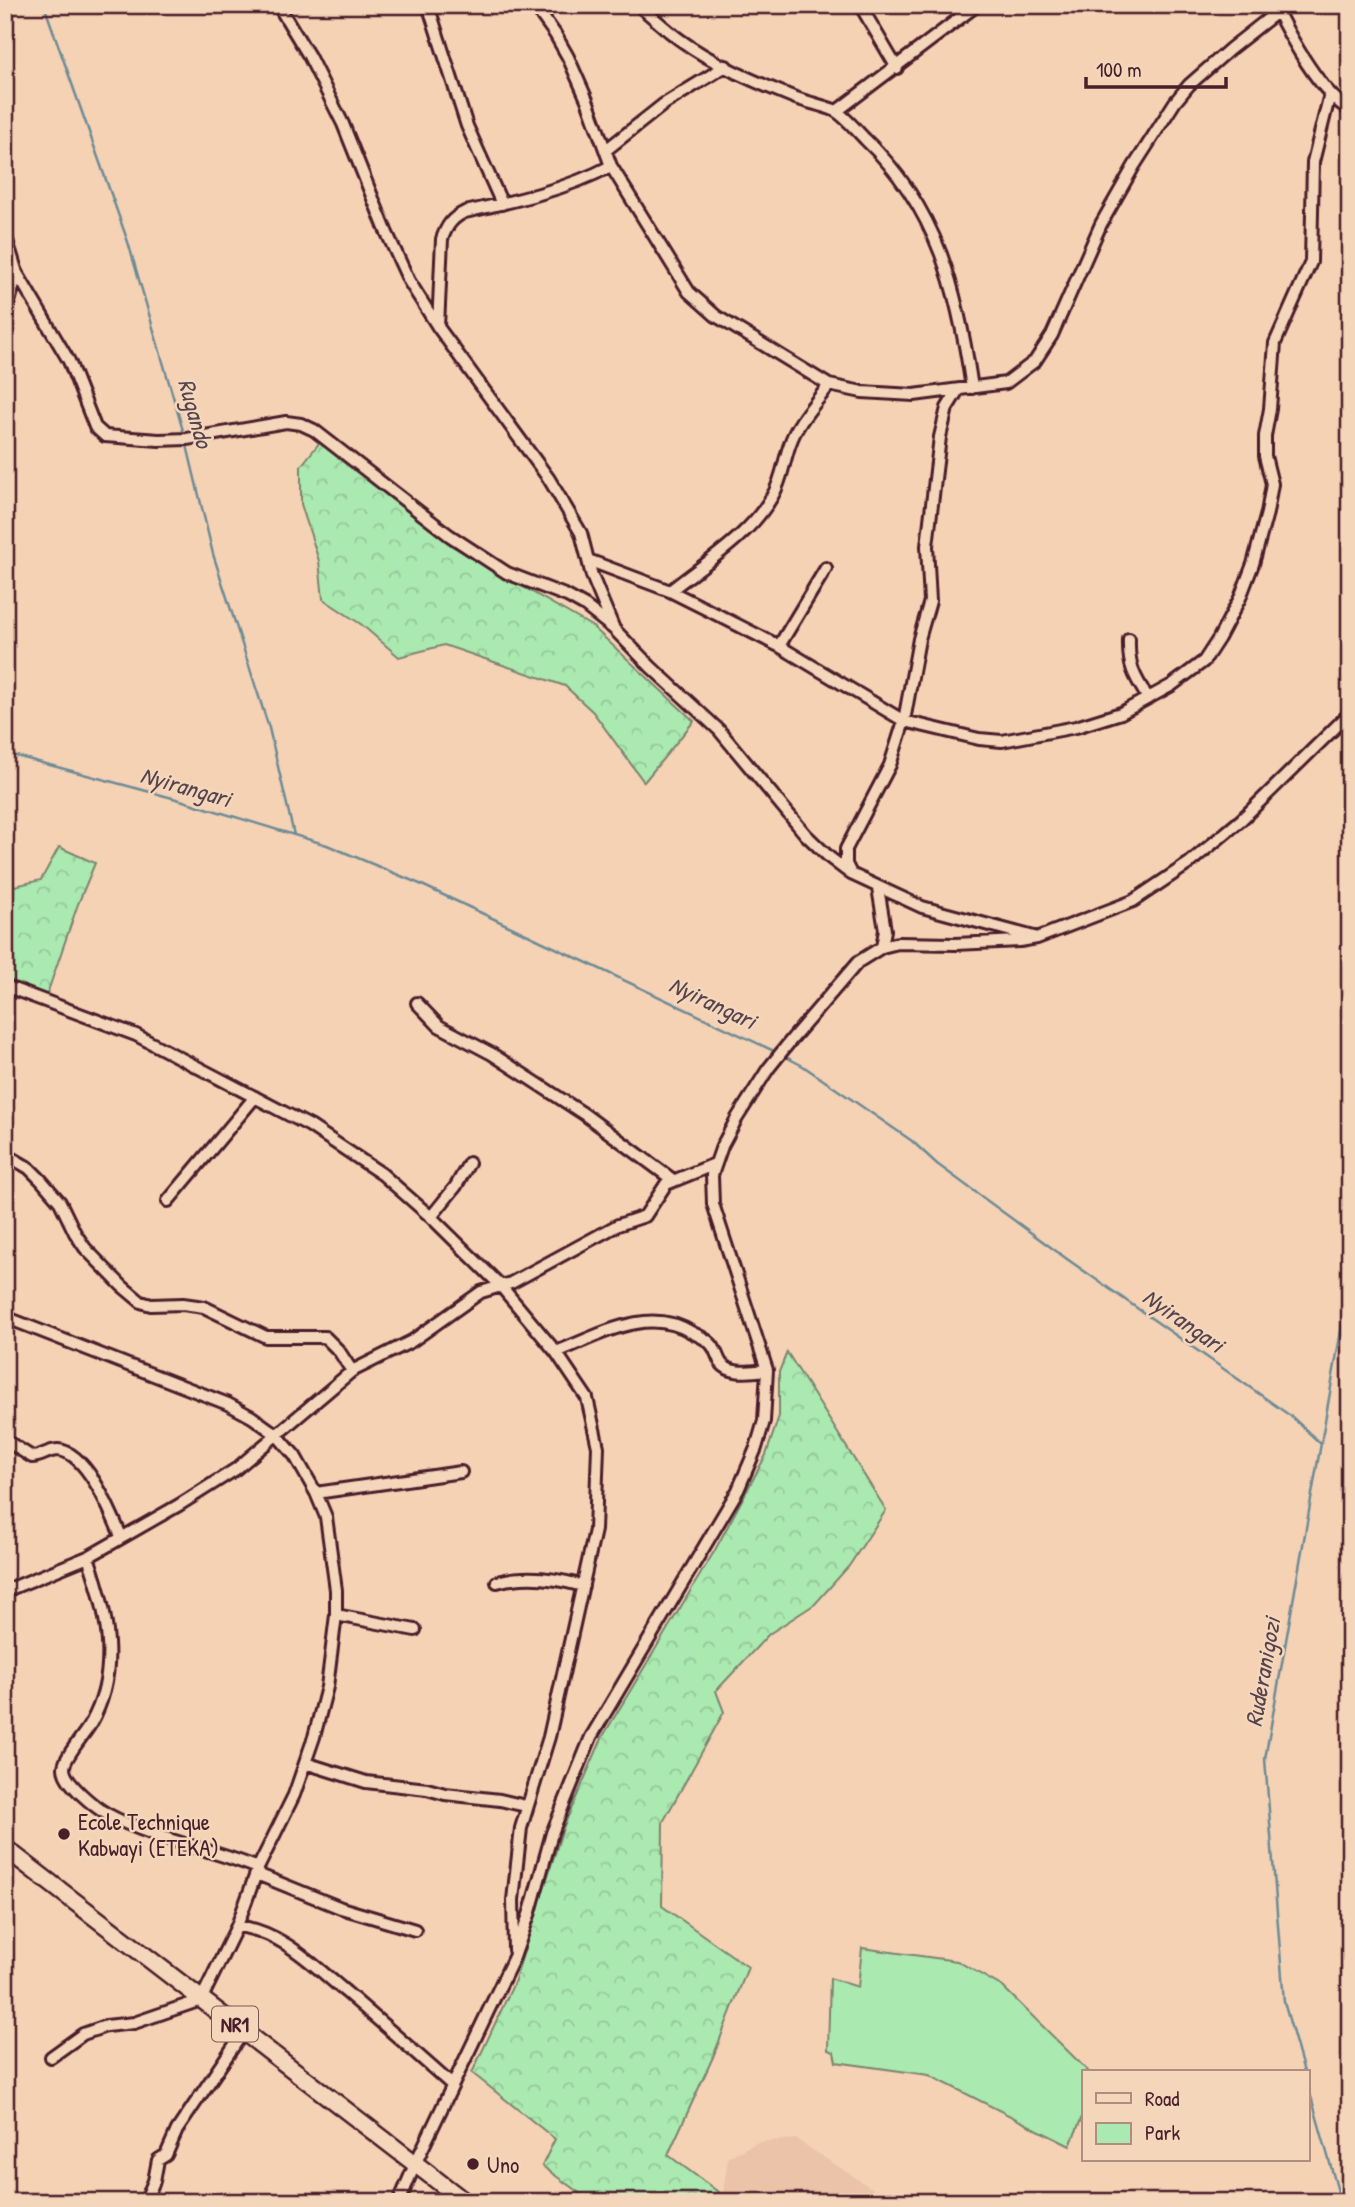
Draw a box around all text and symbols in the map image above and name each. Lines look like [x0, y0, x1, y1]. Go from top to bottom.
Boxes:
scale bar [1086, 46, 1226, 90]
text: 100 m [1096, 55, 1142, 84]
water label: Rugando [170, 375, 222, 454]
water label: Nyirangari [137, 758, 237, 816]
water label: Nyirangari [664, 968, 764, 1038]
water label: Nyirangari [1136, 1280, 1233, 1362]
water label: Ruderanigozi [1237, 1612, 1289, 1729]
place label: Ecole Technique Kabwayi (ETEKA) [78, 1806, 219, 1863]
marker: Ecole Technique Kabwayi (ETEKA) [56, 1826, 72, 1842]
road number: NR1 [212, 2007, 258, 2042]
legend [1082, 2070, 1310, 2162]
text: Road [1145, 2084, 1179, 2113]
text: Park [1145, 2118, 1180, 2147]
place label: Uno [487, 2149, 519, 2180]
marker: Uno [465, 2156, 481, 2172]

